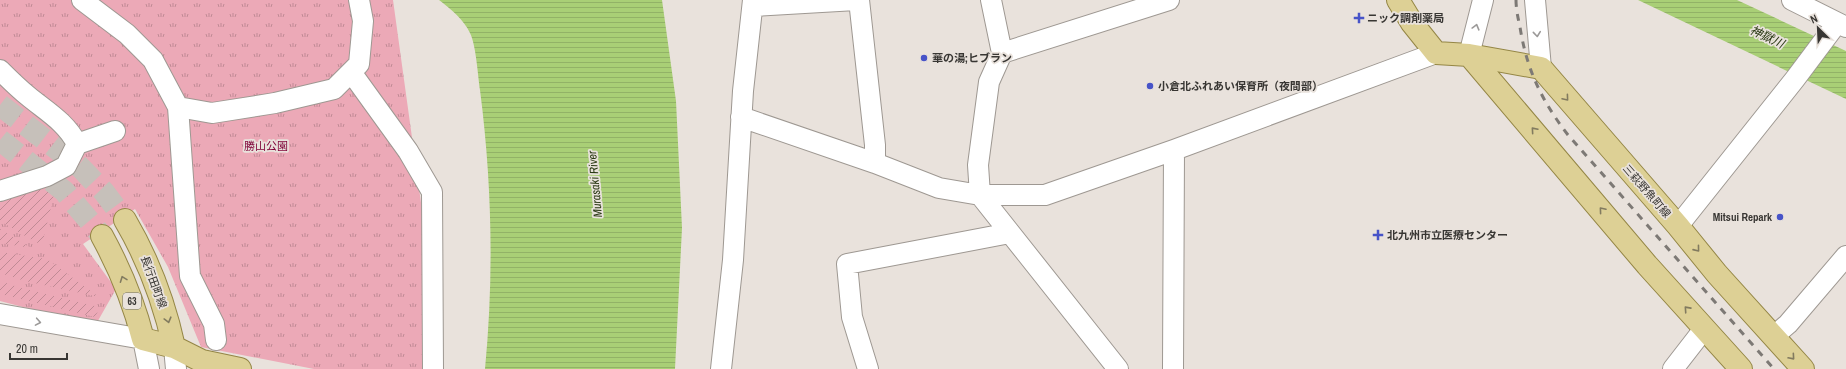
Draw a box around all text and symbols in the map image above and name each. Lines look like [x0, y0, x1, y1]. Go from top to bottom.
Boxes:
north arrow [1798, 8, 1838, 48]
place label: ニック調剤薬局 [1367, 11, 1444, 25]
text: N [1808, 11, 1820, 27]
marker: ニック調剤薬局 [1354, 13, 1364, 23]
water label: 神獄川 [1747, 22, 1789, 53]
one-way arrow [1471, 24, 1480, 31]
one-way arrow [1533, 31, 1542, 37]
place label: 華の湯;ヒブラン [932, 51, 1012, 65]
marker: 華の湯;ヒブラン [919, 53, 929, 63]
place label: 小倉北ふれあい保育所（夜間部） [1158, 79, 1323, 93]
marker: 小倉北ふれあい保育所（夜間部） [1145, 81, 1155, 91]
one-way arrow [1562, 93, 1569, 100]
one-way arrow [1532, 128, 1539, 135]
park label: 勝山公園 [244, 139, 288, 153]
water label: Murasaki River [584, 149, 606, 218]
street label: 三萩野魚町線 [1620, 162, 1674, 220]
one-way arrow [1599, 208, 1606, 215]
place label: Mitsui Repark [1713, 210, 1773, 224]
marker: Mitsui Repark [1775, 212, 1785, 222]
place label: 北九州市立医療センター [1387, 228, 1508, 242]
marker: 北九州市立医療センター [1372, 229, 1384, 241]
one-way arrow [1692, 245, 1699, 252]
street label: 長行田町線 [138, 254, 170, 310]
one-way arrow [120, 275, 128, 282]
road number: 63 [123, 293, 141, 309]
one-way arrow [1684, 306, 1691, 314]
one-way arrow [35, 317, 41, 325]
one-way arrow [163, 317, 171, 323]
scale bar [10, 335, 67, 361]
text: 20 m [16, 341, 38, 357]
one-way arrow [1788, 352, 1795, 360]

